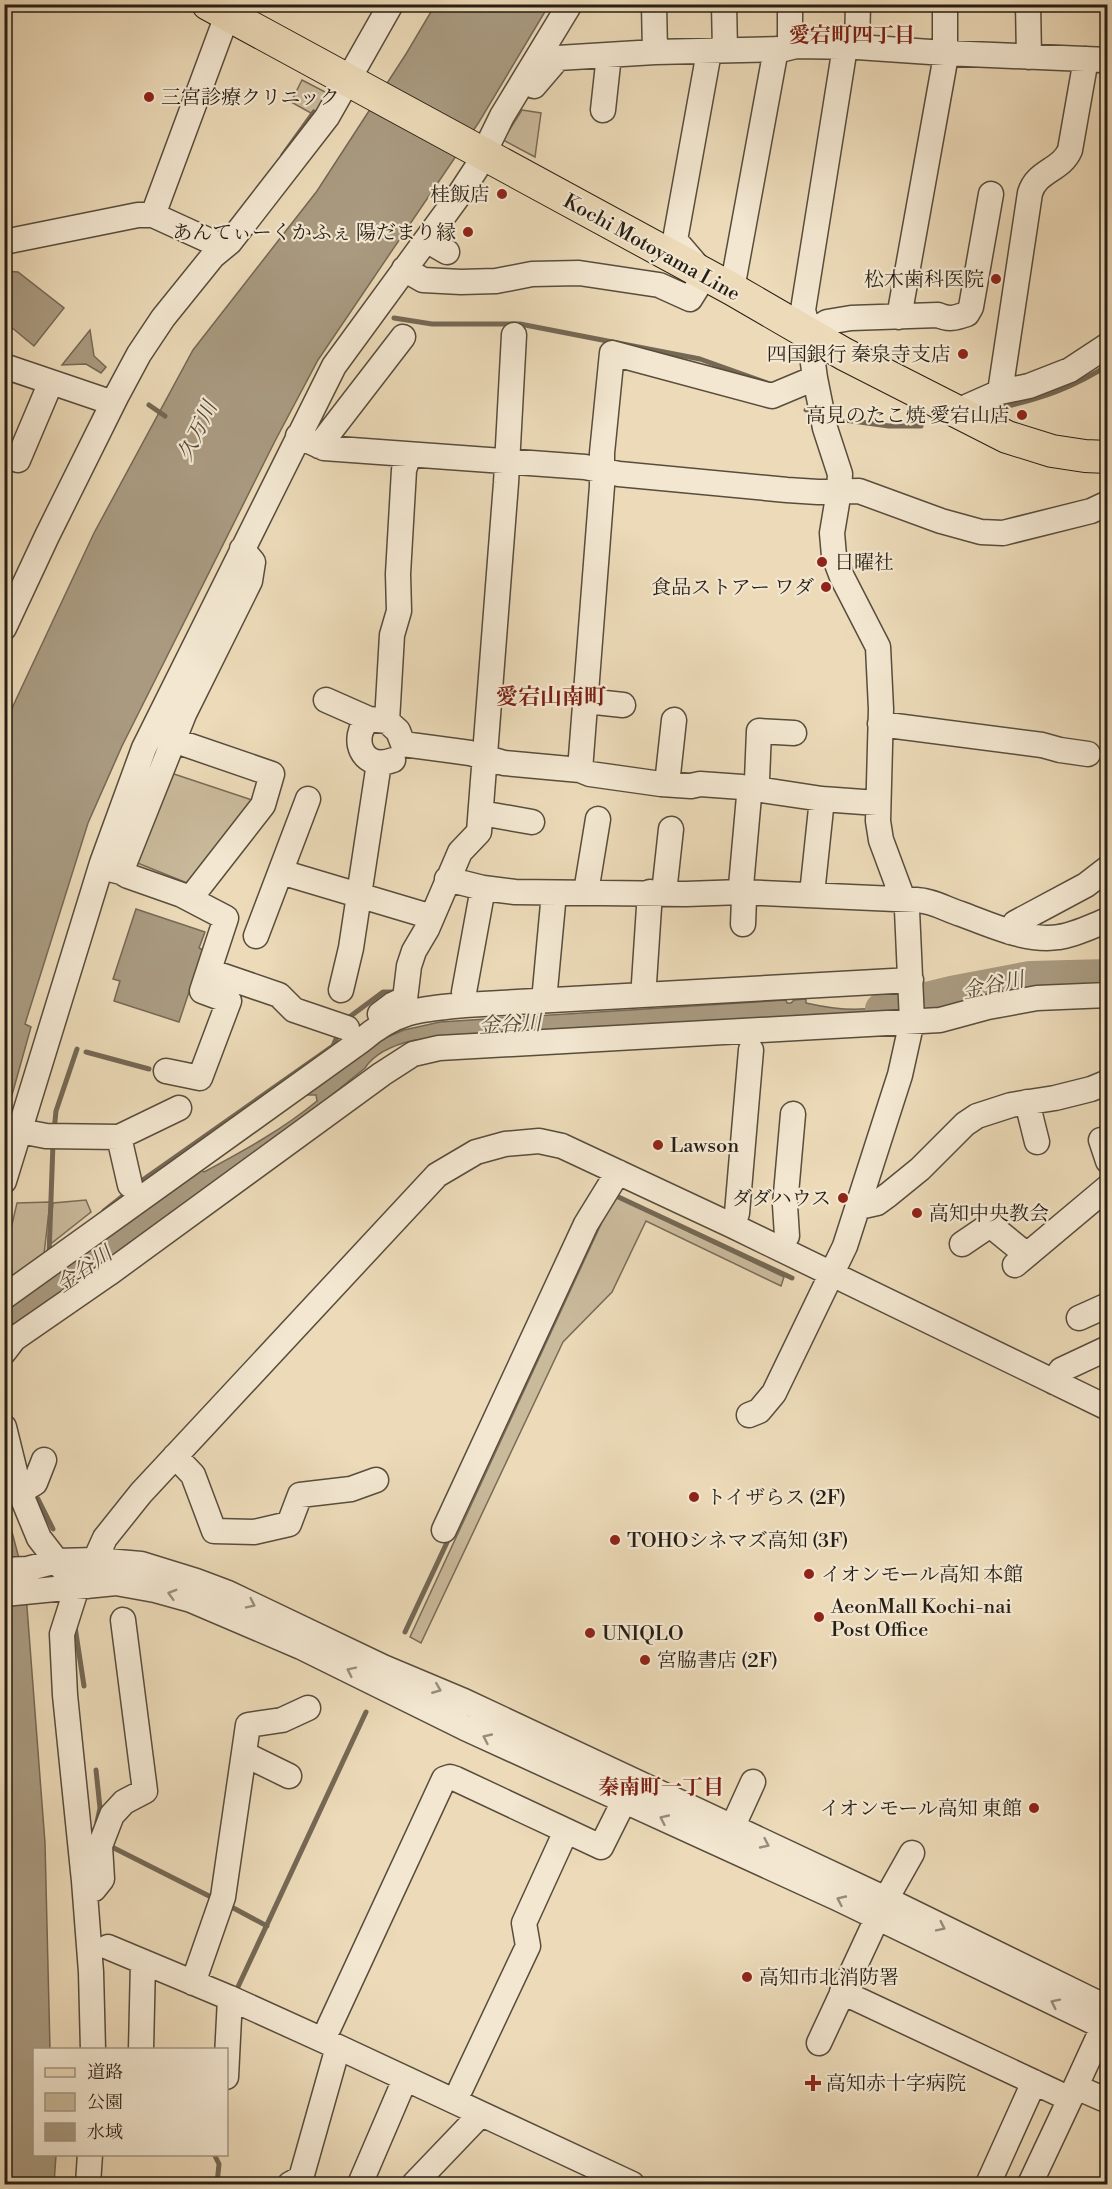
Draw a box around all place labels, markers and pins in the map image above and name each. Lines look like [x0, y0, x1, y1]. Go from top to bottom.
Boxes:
place label: 三宮診療クリニック [161, 86, 340, 111]
marker: 三宮診療クリニック [142, 90, 156, 104]
place label: 桂飯店 [430, 183, 490, 208]
marker: 桂飯店 [495, 187, 509, 201]
place label: あんてぃーくかふぇ 陽だまり縁 [172, 221, 456, 246]
marker: あんてぃーくかふぇ 陽だまり縁 [461, 225, 475, 239]
place label: 松木歯科医院 [864, 268, 984, 293]
marker: 松木歯科医院 [989, 272, 1003, 286]
place label: 四国銀行 秦泉寺支店 [767, 343, 951, 368]
marker: 四国銀行 秦泉寺支店 [956, 347, 970, 361]
place label: 高見のたこ焼 愛宕山店 [806, 404, 1010, 429]
marker: 高見のたこ焼 愛宕山店 [1015, 408, 1029, 422]
place label: 日曜社 [834, 551, 894, 576]
marker: 日曜社 [815, 555, 829, 569]
place label: 食品ストアー ワダ [651, 576, 814, 601]
marker: 食品ストアー ワダ [819, 580, 833, 594]
place label: Lawson [670, 1134, 739, 1159]
marker: Lawson [651, 1138, 665, 1152]
place label: ダダハウス [732, 1187, 831, 1212]
marker: ダダハウス [836, 1191, 850, 1205]
place label: 高知中央教会 [929, 1202, 1049, 1227]
marker: 高知中央教会 [910, 1206, 924, 1220]
place label: トイザらス (2F) [706, 1486, 846, 1511]
marker: トイザらス (2F) [687, 1490, 701, 1504]
place label: TOHOシネマズ高知 (3F) [627, 1529, 848, 1554]
marker: TOHOシネマズ高知 (3F) [608, 1533, 622, 1547]
place label: イオンモール高知 本館 [821, 1563, 1023, 1588]
marker: イオンモール高知 本館 [802, 1567, 816, 1581]
place label: AeonMall Kochi-nai Post Office [830, 1595, 1012, 1643]
marker: AeonMall Kochi-nai Post Office [812, 1610, 826, 1624]
place label: UNIQLO [602, 1622, 684, 1647]
marker: UNIQLO [583, 1626, 597, 1640]
place label: 宮脇書店 (2F) [657, 1649, 778, 1674]
marker: 宮脇書店 (2F) [638, 1653, 652, 1667]
place label: イオンモール高知 東館 [820, 1797, 1022, 1822]
marker: イオンモール高知 東館 [1027, 1801, 1041, 1815]
place label: 高知市北消防署 [759, 1966, 899, 1991]
marker: 高知市北消防署 [740, 1970, 754, 1984]
place label: 高知赤十字病院 [826, 2072, 966, 2097]
marker: 高知赤十字病院 [804, 2074, 822, 2092]

